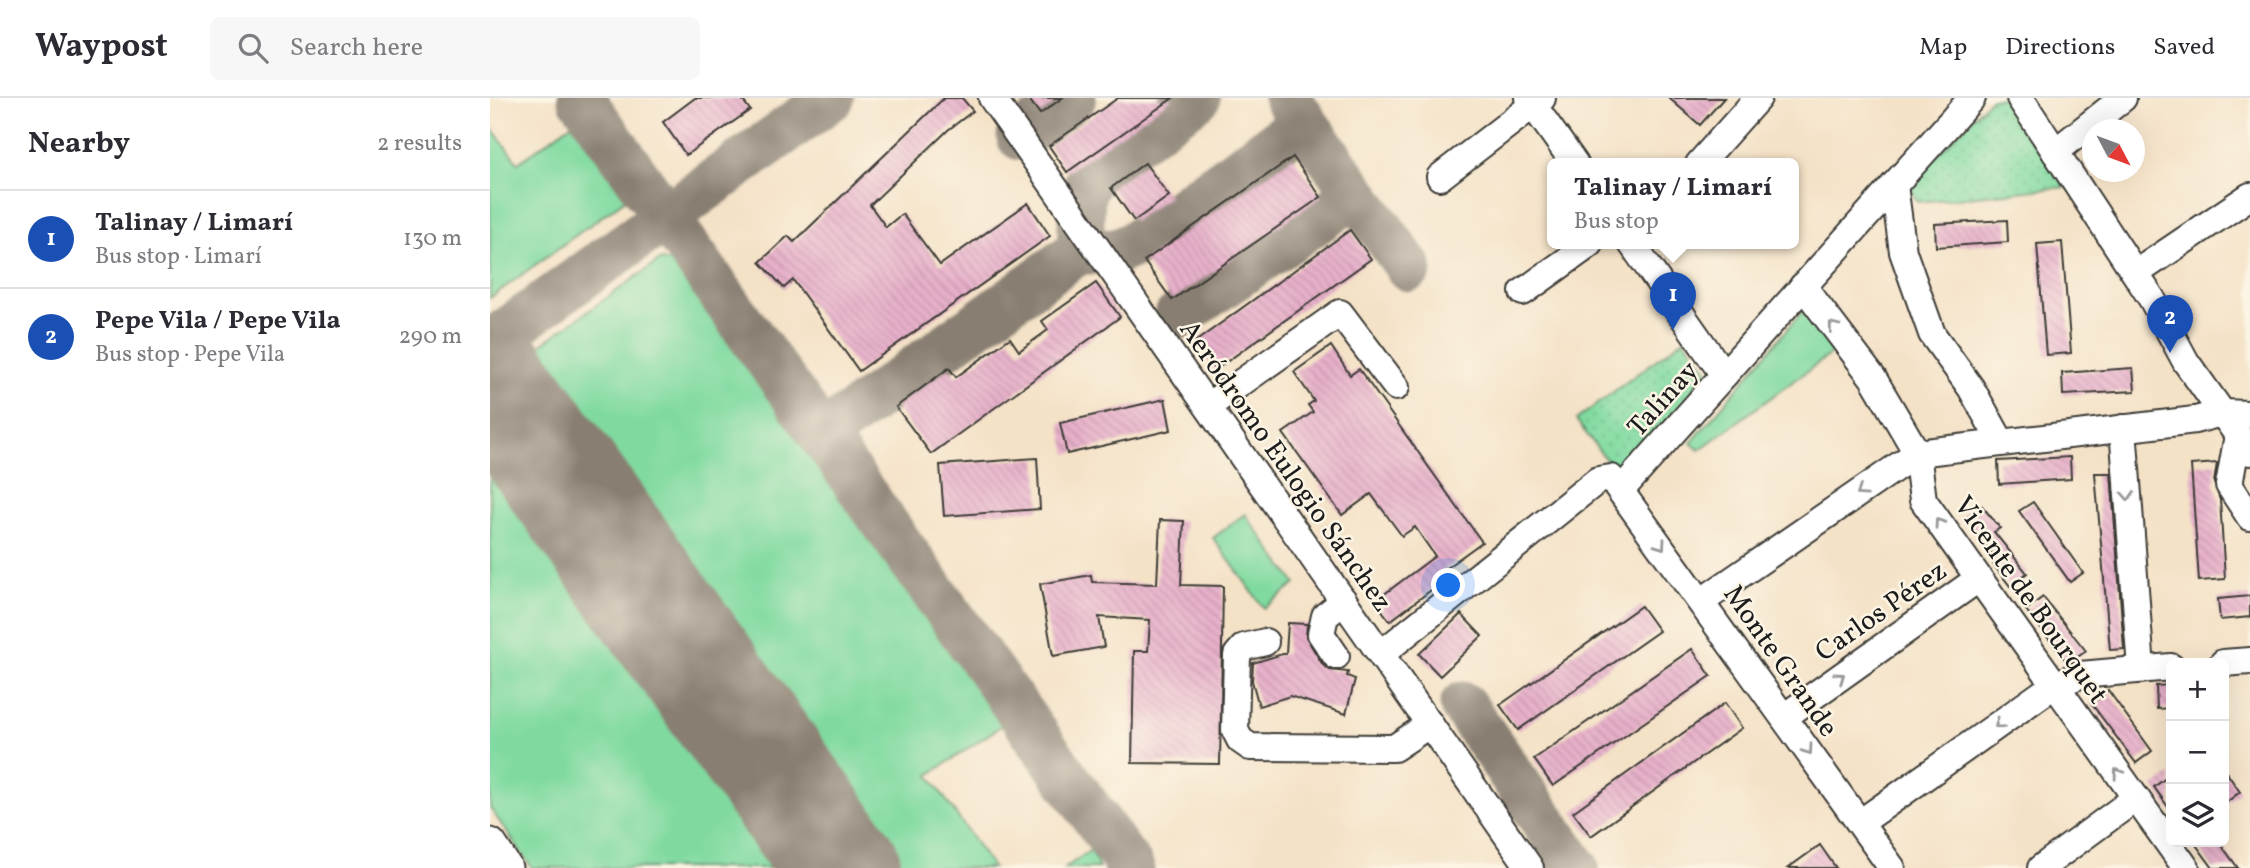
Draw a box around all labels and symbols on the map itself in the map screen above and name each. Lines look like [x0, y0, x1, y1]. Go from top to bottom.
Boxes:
north arrow [2082, 119, 2145, 182]
pin: 1 [1650, 272, 1696, 330]
pin: 2 [2147, 295, 2193, 353]
street label: Aeródromo Eulogio Sánchez [1169, 313, 1401, 620]
one-way arrow [1829, 322, 1842, 334]
street label: Talinay [1619, 353, 1709, 446]
one-way arrow [1856, 484, 1869, 496]
street label: Vicente de Bourquet [1943, 489, 2116, 712]
one-way arrow [2120, 491, 2135, 502]
one-way arrow [1935, 518, 1947, 531]
one-way arrow [1653, 537, 1666, 550]
street label: Carlos Pérez [1808, 552, 1955, 672]
your location [1431, 568, 1465, 602]
street label: Monte Grande [1713, 578, 1847, 745]
one-way arrow [1832, 673, 1845, 686]
one-way arrow [1994, 716, 2006, 728]
one-way arrow [1800, 742, 1812, 755]
one-way arrow [2113, 768, 2126, 781]

